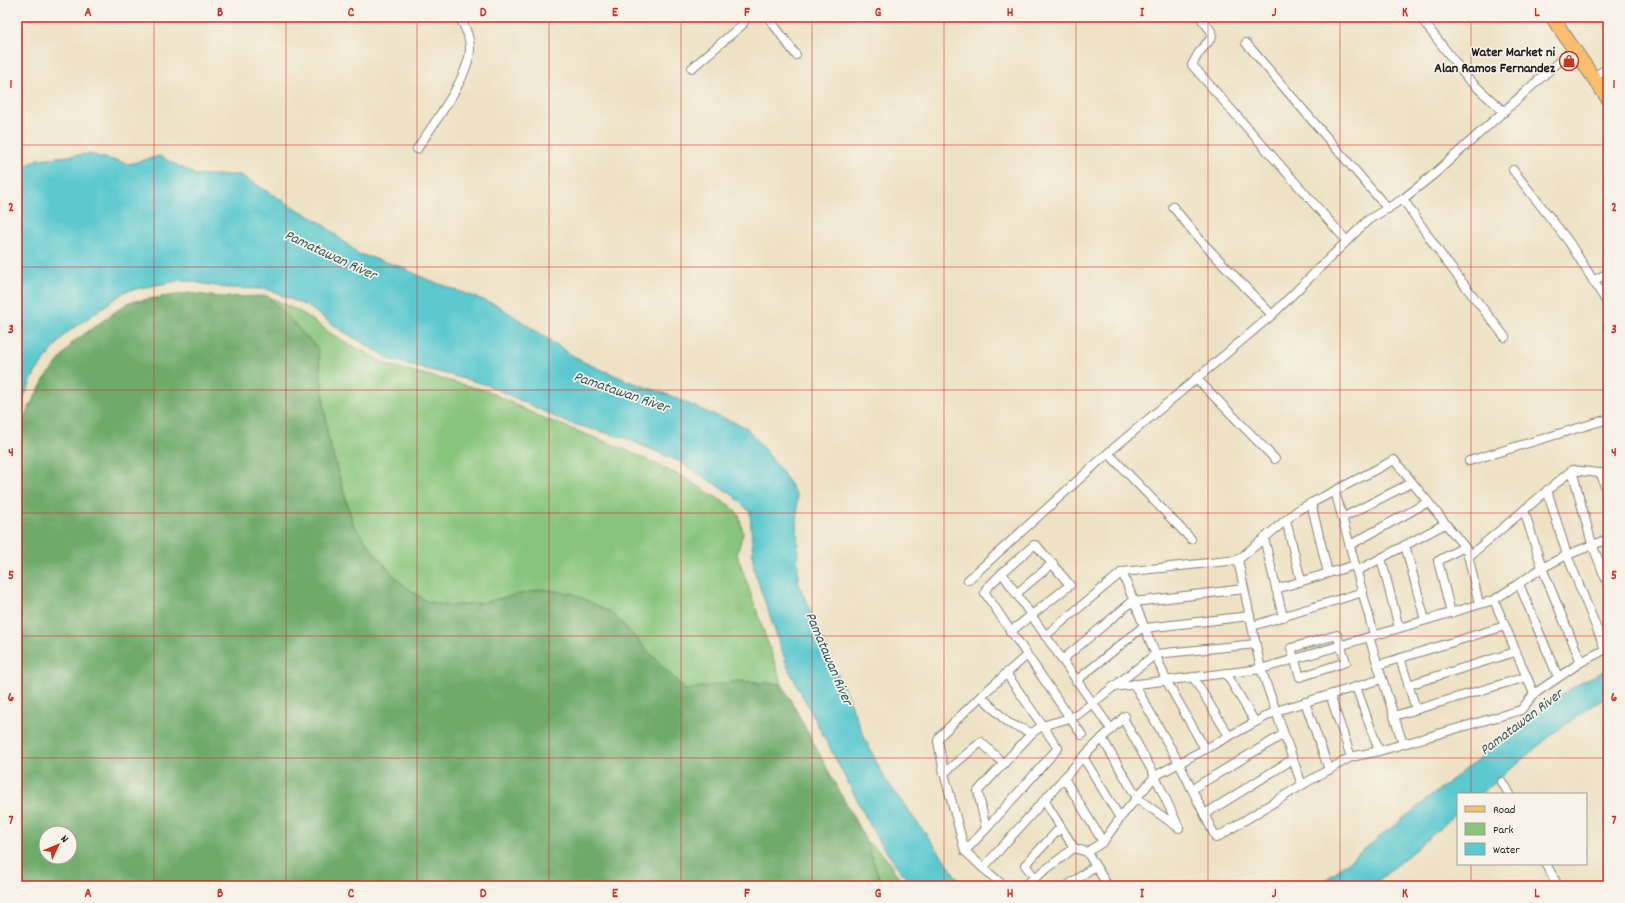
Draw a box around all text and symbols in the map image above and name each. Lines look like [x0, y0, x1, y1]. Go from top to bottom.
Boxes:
text: A [84, 4, 92, 23]
text: B [217, 4, 223, 23]
text: C [348, 4, 355, 23]
text: D [480, 4, 487, 23]
text: E [612, 4, 619, 23]
text: F [744, 4, 750, 23]
text: G [875, 4, 882, 23]
text: H [1007, 4, 1014, 23]
text: I [1140, 4, 1145, 23]
text: J [1272, 4, 1277, 23]
text: K [1402, 4, 1408, 23]
text: L [1534, 4, 1540, 23]
place label: Water Market ni Alan Ramos Fernandez [1434, 43, 1556, 79]
shop icon: Water Market ni Alan Ramos Fernandez [1558, 50, 1580, 72]
text: 1 [10, 76, 13, 95]
text: 1 [1613, 76, 1616, 95]
text: 2 [8, 199, 14, 218]
text: 2 [1611, 199, 1617, 218]
water label: Pamatawan River [280, 225, 381, 288]
text: 3 [8, 321, 14, 340]
text: 3 [1611, 321, 1617, 340]
water label: Pamatawan River [570, 366, 673, 420]
text: 4 [8, 444, 14, 463]
text: 4 [1611, 444, 1617, 463]
text: 5 [8, 567, 14, 586]
text: 5 [1611, 567, 1617, 586]
water label: Pamatawan River [798, 609, 858, 710]
water label: Pamatawan River [1476, 683, 1569, 762]
text: 6 [8, 689, 15, 708]
text: 6 [1611, 689, 1618, 708]
legend [1457, 793, 1587, 865]
text: Road [1493, 802, 1515, 819]
text: 7 [9, 812, 14, 831]
text: 7 [1612, 812, 1617, 831]
text: Park [1493, 822, 1514, 839]
north arrow [38, 825, 78, 865]
text: N [56, 832, 72, 847]
text: Water [1493, 842, 1520, 859]
text: A [84, 885, 92, 903]
text: B [217, 885, 223, 903]
text: C [348, 885, 355, 903]
text: D [480, 885, 487, 903]
text: E [612, 885, 619, 903]
text: F [744, 885, 750, 903]
text: G [875, 885, 882, 903]
text: H [1007, 885, 1014, 903]
text: I [1140, 885, 1145, 903]
text: J [1272, 885, 1277, 903]
text: K [1402, 885, 1408, 903]
text: L [1534, 885, 1540, 903]

